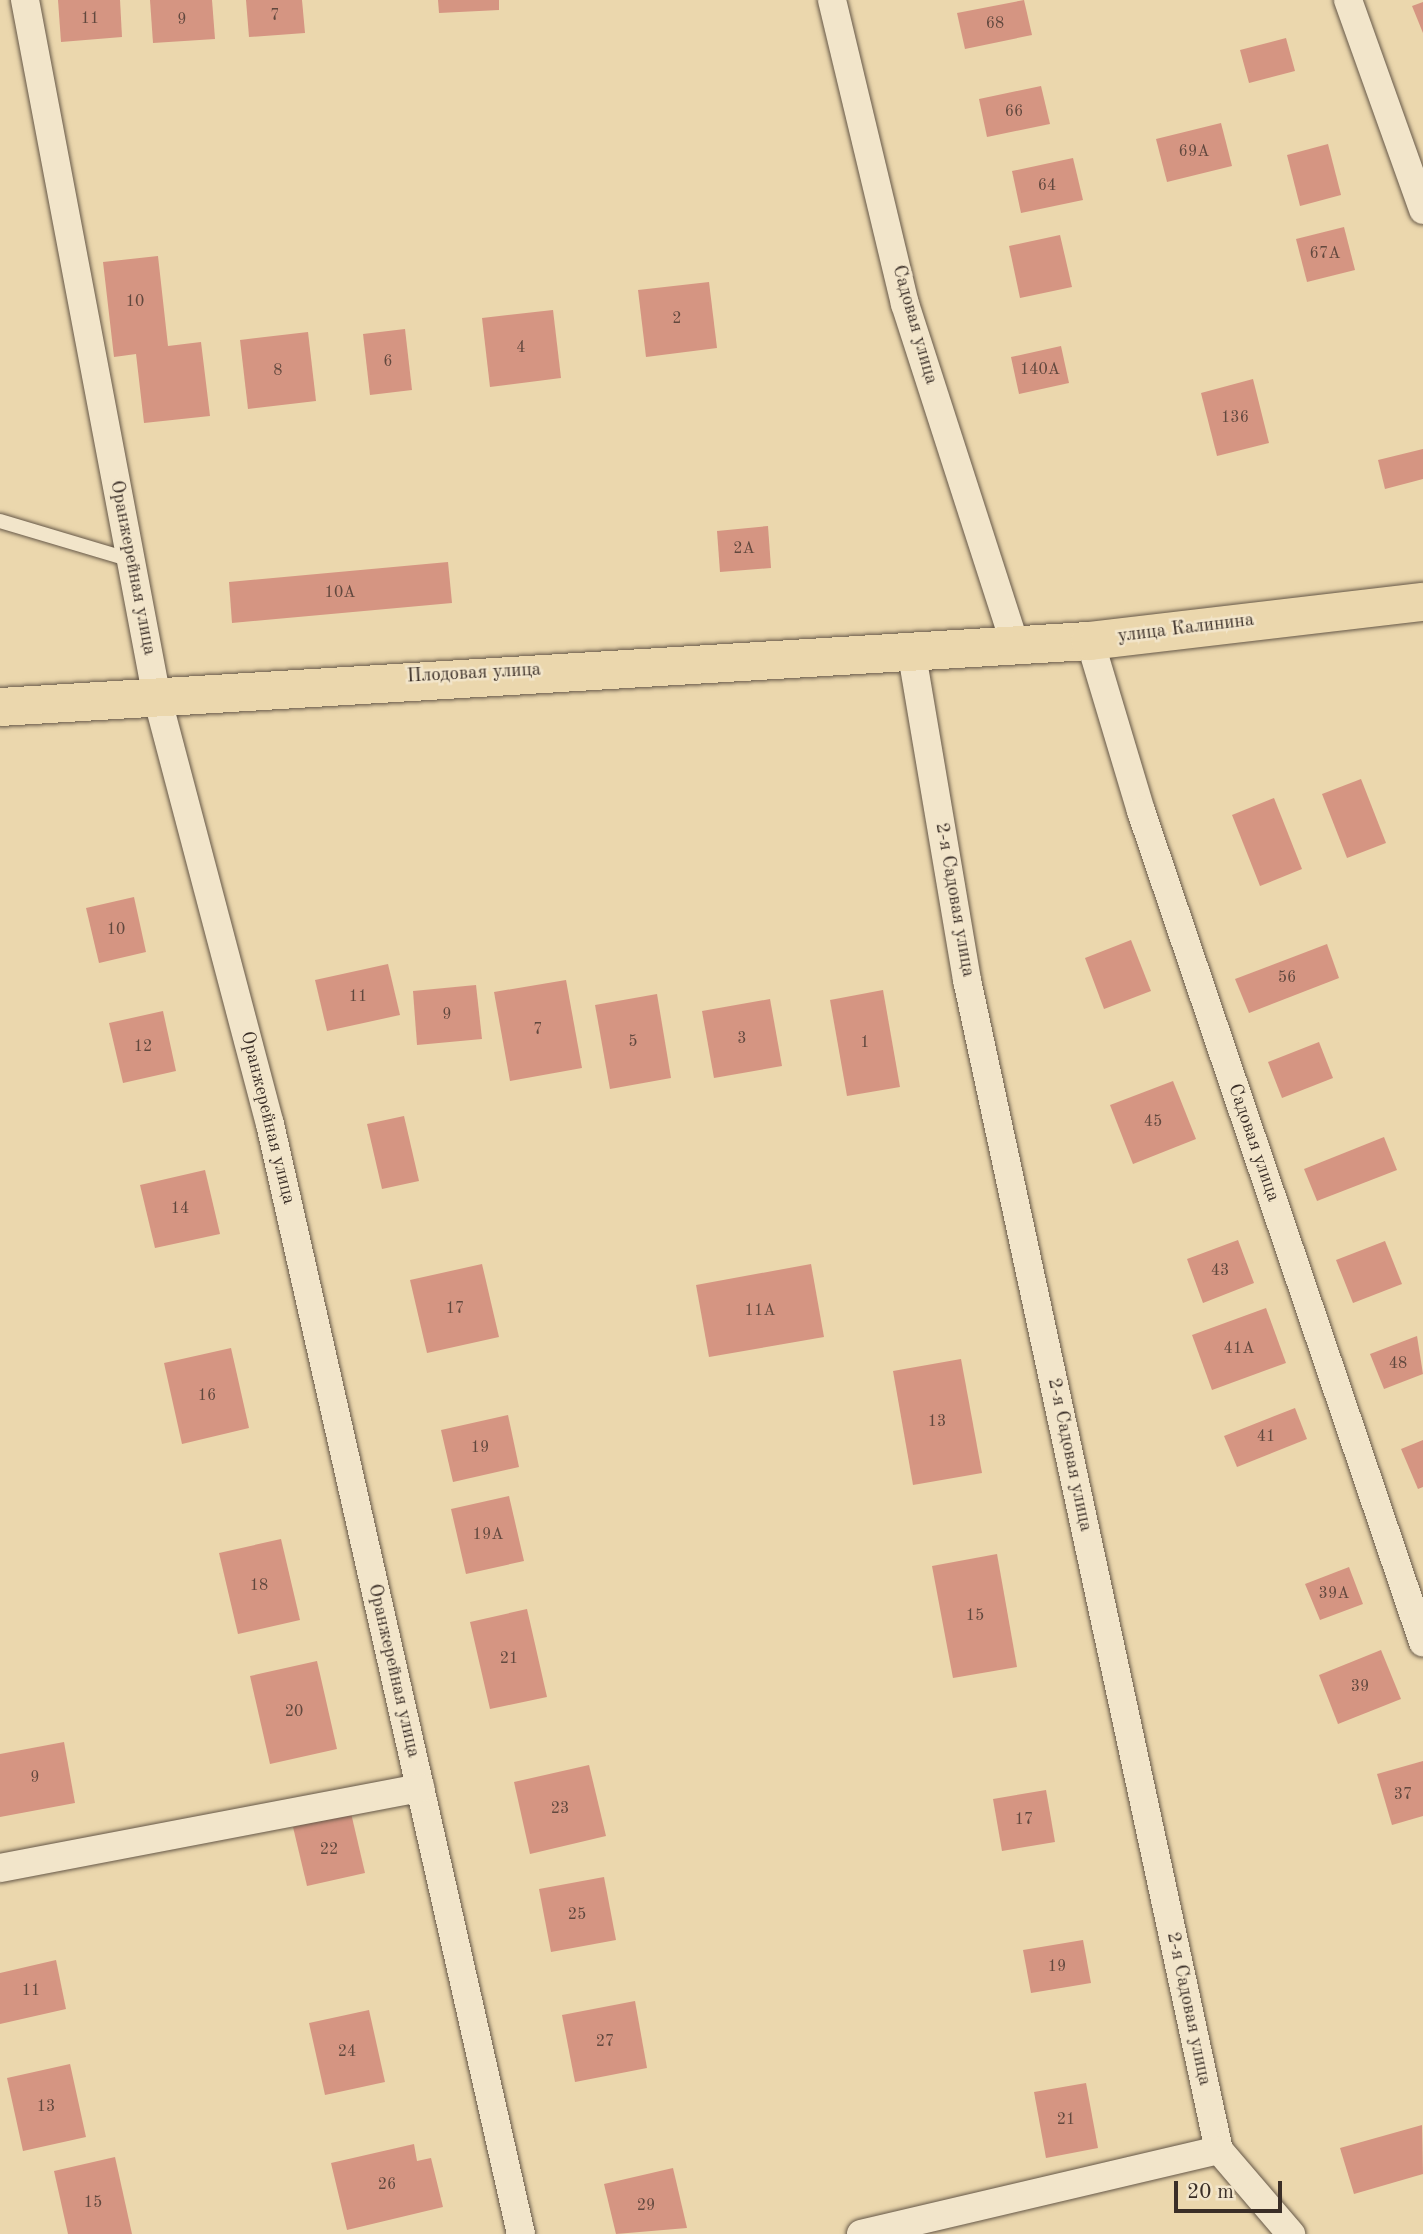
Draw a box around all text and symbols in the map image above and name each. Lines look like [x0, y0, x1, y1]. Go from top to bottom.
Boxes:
house number: 7 [270, 6, 280, 26]
house number: 11 [81, 9, 99, 29]
house number: 9 [177, 10, 187, 30]
house number: 68 [986, 14, 1004, 34]
house number: 66 [1005, 102, 1023, 122]
house number: 69А [1179, 142, 1209, 162]
house number: 64 [1038, 176, 1056, 196]
house number: 67А [1310, 244, 1340, 264]
street label: Садовая улица [886, 263, 942, 387]
house number: 10 [126, 292, 144, 312]
house number: 2 [672, 309, 682, 329]
house number: 4 [516, 338, 526, 358]
house number: 6 [383, 352, 393, 372]
house number: 140А [1020, 360, 1060, 380]
house number: 8 [273, 361, 283, 381]
house number: 136 [1221, 408, 1249, 428]
street label: Оранжерейная улица [104, 479, 160, 657]
house number: 2А [733, 539, 755, 559]
house number: 10А [325, 583, 355, 603]
street label: улица Калинина [1116, 609, 1256, 649]
street label: Плодовая улица [406, 659, 542, 689]
street label: 2-я Садовая улица [929, 821, 979, 979]
house number: 10 [107, 920, 125, 940]
house number: 56 [1278, 968, 1296, 988]
house number: 11 [349, 987, 367, 1007]
house number: 9 [442, 1005, 452, 1025]
house number: 7 [533, 1020, 543, 1040]
street label: Оранжерейная улица [234, 1029, 300, 1207]
house number: 3 [737, 1029, 747, 1049]
house number: 5 [628, 1032, 638, 1052]
house number: 1 [860, 1033, 870, 1053]
house number: 12 [134, 1037, 152, 1057]
street label: Садовая улица [1222, 1081, 1284, 1205]
house number: 45 [1144, 1112, 1162, 1132]
house number: 14 [171, 1199, 189, 1219]
house number: 43 [1211, 1261, 1229, 1281]
house number: 17 [446, 1299, 464, 1319]
house number: 11А [745, 1301, 775, 1321]
house number: 41А [1224, 1339, 1254, 1359]
house number: 48 [1389, 1354, 1407, 1374]
street label: 2-я Садовая улица [1042, 1376, 1096, 1534]
house number: 16 [198, 1386, 216, 1406]
house number: 13 [928, 1412, 946, 1432]
house number: 41 [1257, 1427, 1275, 1447]
house number: 19 [471, 1438, 489, 1458]
house number: 19А [473, 1525, 503, 1545]
house number: 18 [250, 1576, 268, 1596]
street label: Оранжерейная улица [362, 1582, 424, 1760]
house number: 39А [1319, 1584, 1349, 1604]
house number: 15 [966, 1606, 984, 1626]
house number: 21 [500, 1649, 518, 1669]
house number: 39 [1351, 1677, 1369, 1697]
house number: 20 [285, 1702, 303, 1722]
house number: 9 [30, 1768, 40, 1788]
house number: 37 [1394, 1785, 1412, 1805]
house number: 23 [551, 1799, 569, 1819]
house number: 17 [1015, 1810, 1033, 1830]
house number: 22 [320, 1840, 338, 1860]
house number: 25 [568, 1905, 586, 1925]
street label: 2-я Садовая улица [1161, 1930, 1215, 2088]
house number: 19 [1048, 1957, 1066, 1977]
house number: 11 [22, 1981, 40, 2001]
house number: 27 [596, 2032, 614, 2052]
house number: 24 [338, 2042, 356, 2062]
house number: 13 [37, 2097, 55, 2117]
house number: 21 [1057, 2110, 1075, 2130]
scale bar [1178, 2168, 1286, 2212]
house number: 26 [378, 2175, 396, 2195]
text: 20 m [1187, 2182, 1234, 2203]
house number: 15 [84, 2193, 102, 2213]
house number: 29 [637, 2196, 655, 2216]

